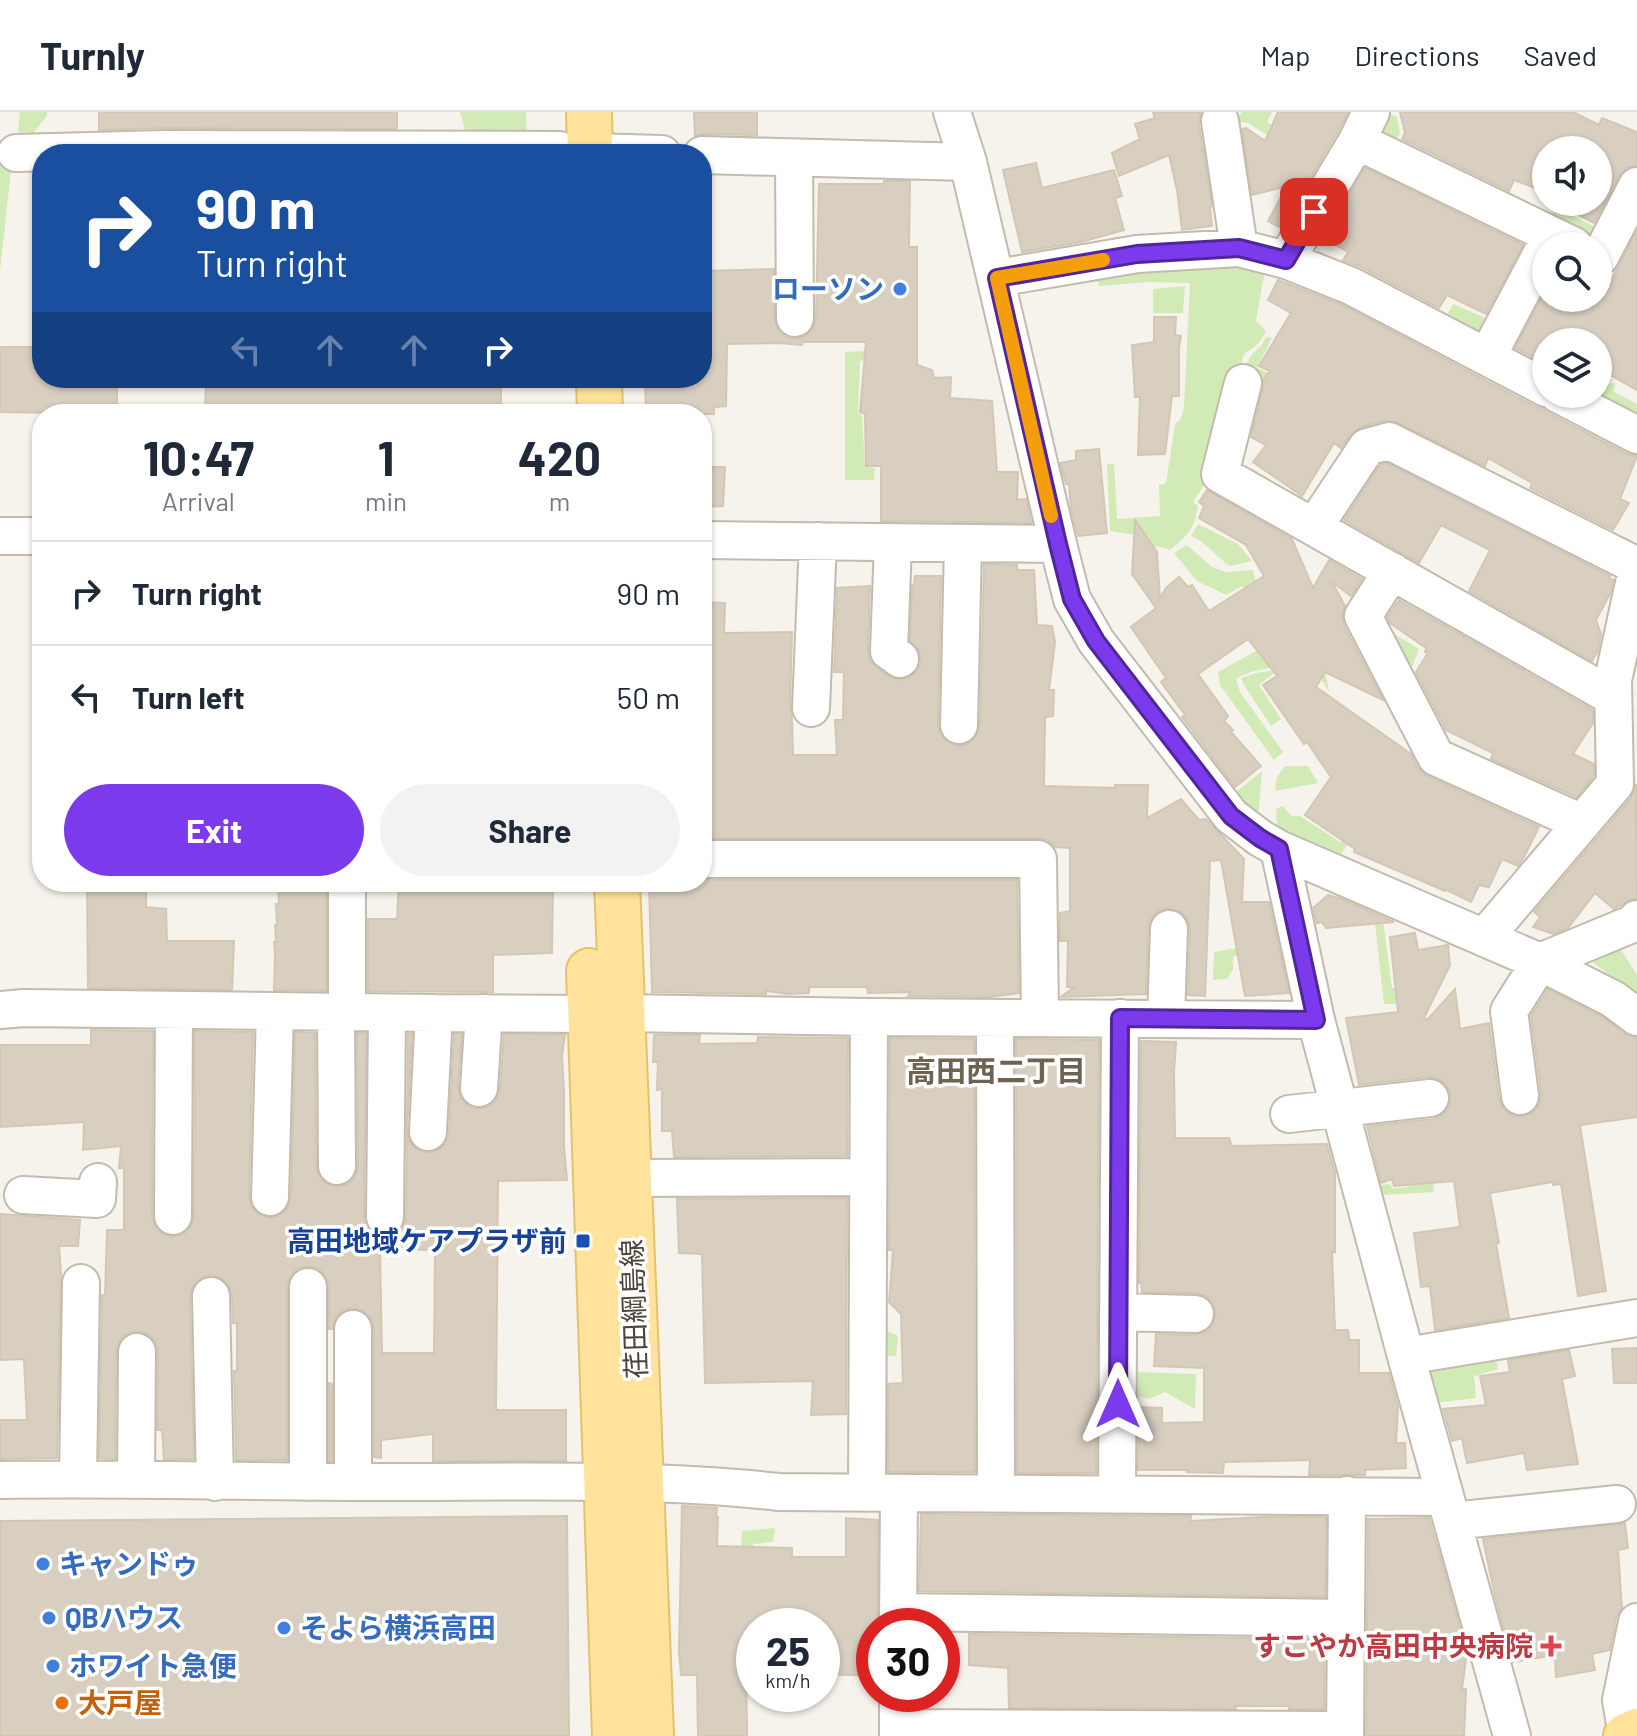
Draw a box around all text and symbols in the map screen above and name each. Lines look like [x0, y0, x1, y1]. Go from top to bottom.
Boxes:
text: Turnly [40, 32, 145, 78]
text: Map [1261, 38, 1310, 72]
text: Directions [1354, 38, 1480, 72]
text: Saved [1524, 38, 1597, 72]
map controls [1532, 136, 1612, 408]
button: sound [1532, 136, 1612, 216]
text: 90 m [196, 173, 316, 240]
icon: right [64, 176, 168, 280]
pin [1280, 178, 1348, 246]
icon: arrive [1292, 190, 1336, 234]
button: search [1532, 232, 1612, 312]
text: Turn right [196, 241, 348, 284]
place label: ローソン [772, 271, 884, 305]
marker: ローソン [891, 280, 909, 298]
icon: left [224, 328, 268, 372]
icon: ahead [308, 328, 352, 372]
icon: ahead [392, 328, 436, 372]
icon: right [476, 328, 520, 372]
button: layers [1532, 328, 1612, 408]
text: 10:47 [143, 428, 254, 486]
text: 1 [377, 428, 394, 486]
text: 420 [518, 428, 601, 486]
text: Arrival [162, 485, 235, 516]
text: min [365, 485, 407, 516]
text: m [549, 485, 570, 516]
icon: right [64, 571, 108, 615]
text: Turn right [132, 575, 262, 611]
text: 90 m [617, 575, 680, 611]
icon: left [64, 675, 108, 719]
text: Turn left [132, 679, 245, 715]
text: 50 m [617, 679, 680, 715]
button: Exit [64, 784, 364, 876]
button: Share [380, 784, 680, 876]
district label: 高田西二丁目 [906, 1052, 1086, 1088]
place label: 高田地域ケアプラザ前 [287, 1223, 567, 1257]
marker: 高田地域ケアプラザ前 [574, 1232, 592, 1250]
street label: 荏田綱島線 [614, 1238, 652, 1380]
position arrow [1076, 1362, 1160, 1446]
place label: キャンドゥ [59, 1546, 199, 1580]
marker: キャンドゥ [34, 1555, 52, 1573]
place label: QBハウス [65, 1600, 183, 1634]
speed limit sign: 30 [856, 1608, 960, 1712]
marker: QBハウス [40, 1609, 58, 1627]
place label: そよら横浜高田 [300, 1610, 496, 1644]
marker: そよら横浜高田 [275, 1619, 293, 1637]
text: 25 [766, 1626, 810, 1674]
place label: すこやか高田中央病院 [1253, 1628, 1533, 1662]
marker: すこやか高田中央病院 [1540, 1635, 1562, 1657]
place label: ホワイト急便 [69, 1648, 237, 1682]
marker: ホワイト急便 [44, 1657, 62, 1675]
text: km/h [765, 1668, 811, 1692]
place label: 大戸屋 [78, 1685, 162, 1719]
marker: 大戸屋 [53, 1694, 71, 1712]

